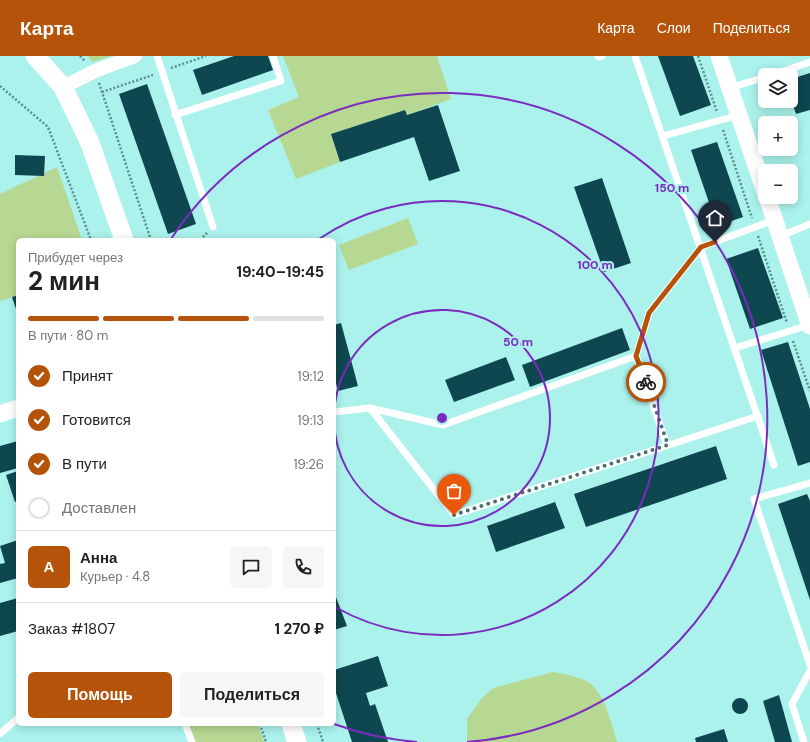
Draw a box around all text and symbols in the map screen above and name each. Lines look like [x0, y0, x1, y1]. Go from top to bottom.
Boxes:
text: Карта [20, 16, 74, 41]
text: Карта [597, 19, 635, 37]
text: Слои [657, 19, 691, 37]
text: Поделиться [713, 19, 790, 37]
map controls [758, 68, 798, 204]
button: layers [758, 68, 798, 108]
button: + [758, 116, 798, 156]
button: − [758, 164, 798, 204]
text: 150 m [655, 180, 689, 196]
pin [698, 201, 732, 242]
icon: home [704, 207, 726, 229]
text: Прибудет через [28, 249, 123, 266]
text: 100 m [577, 257, 613, 273]
text: 19:40–19:45 [237, 262, 324, 282]
text: 2 мин [28, 264, 100, 298]
text: В пути · 80 m [28, 327, 108, 344]
text: 50 m [503, 334, 533, 350]
courier [626, 362, 666, 402]
icon: check [28, 365, 50, 387]
text: Принят [62, 366, 113, 386]
text: 19:12 [298, 368, 324, 385]
icon: bike [635, 371, 657, 393]
icon: check [28, 409, 50, 431]
text: Готовится [62, 410, 131, 430]
centre of rings [435, 411, 449, 425]
text: 19:13 [297, 412, 324, 429]
icon: check [28, 453, 50, 475]
text: В пути [62, 454, 107, 474]
text: 19:26 [294, 456, 324, 473]
pin [437, 474, 471, 515]
icon: bag [443, 480, 465, 502]
text: Доставлен [62, 498, 136, 518]
button: chat [230, 546, 272, 588]
button: phone [282, 546, 324, 588]
text: Анна [80, 548, 117, 568]
text: А [44, 557, 54, 577]
text: Курьер · 4.8 [80, 568, 150, 585]
text: Заказ #1807 [28, 619, 115, 639]
text: 1 270 ₽ [275, 619, 324, 639]
button: Помощь [28, 672, 172, 718]
button: Поделиться [180, 672, 324, 718]

